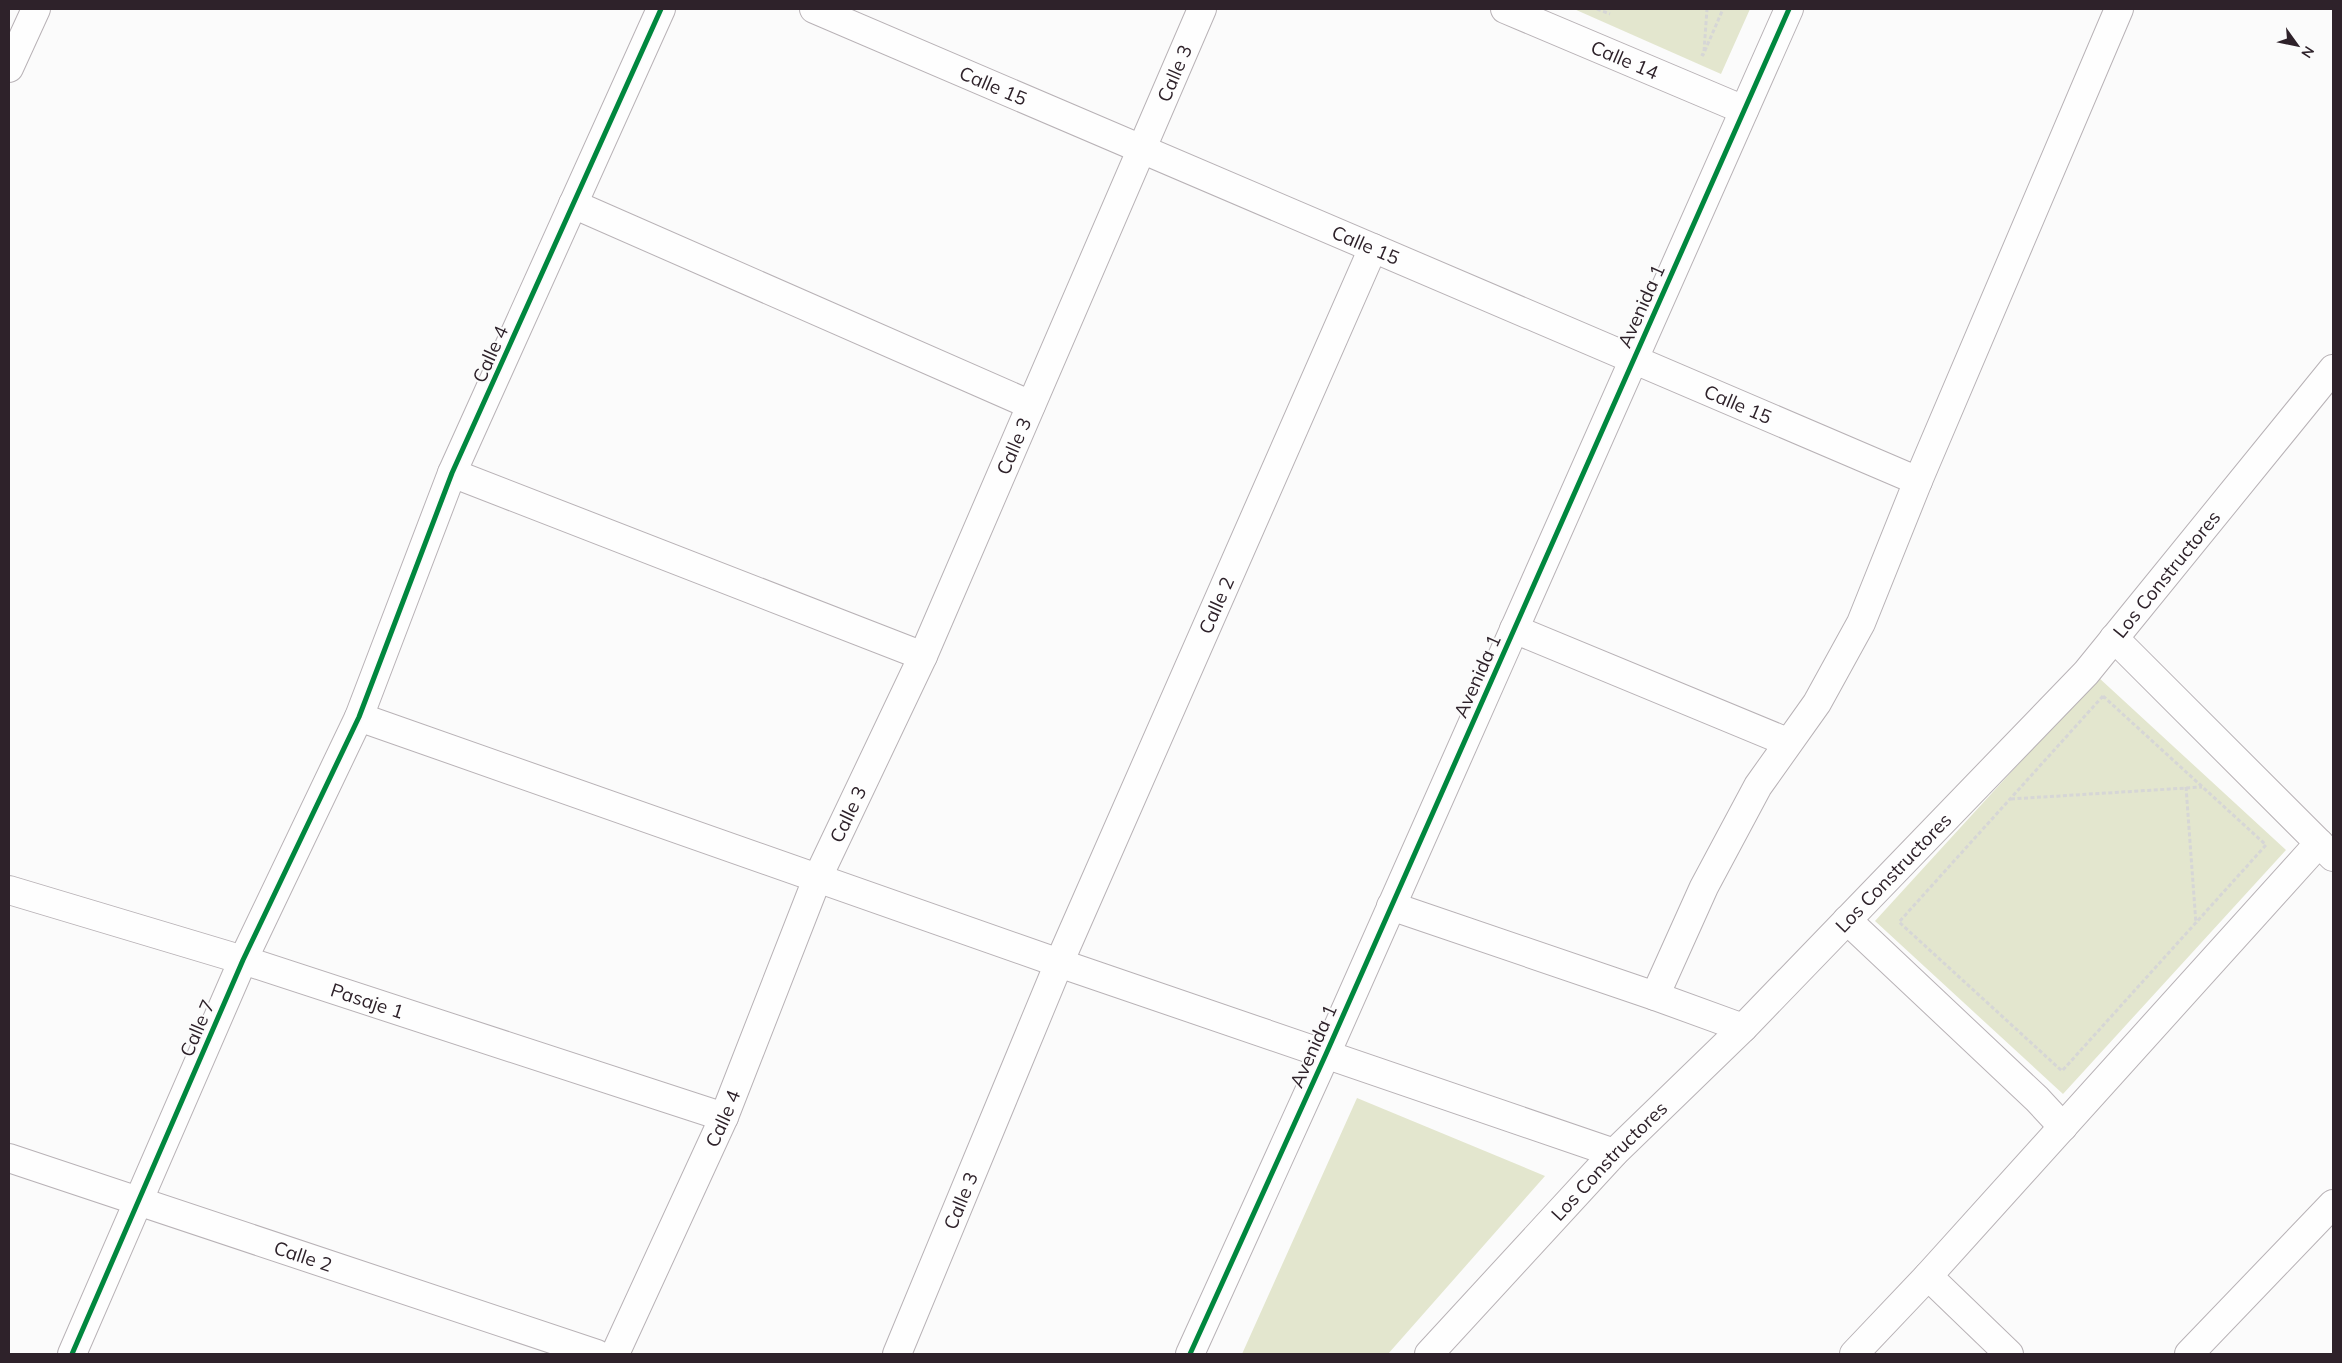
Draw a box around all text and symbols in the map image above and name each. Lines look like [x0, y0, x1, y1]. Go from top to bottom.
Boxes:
north arrow [2272, 20, 2322, 70]
street label: Calle 14 [1587, 35, 1662, 85]
street label: Calle 3 [1151, 41, 1197, 105]
text: N [2297, 43, 2318, 61]
street label: Calle 15 [956, 61, 1031, 111]
street label: Calle 15 [1328, 220, 1403, 270]
street label: Avenida 1 [1612, 261, 1670, 351]
street label: Calle 4 [467, 322, 513, 386]
street label: Calle 15 [1701, 379, 1776, 429]
street label: Calle 3 [991, 414, 1036, 478]
street label: Los Constructores [2108, 505, 2225, 643]
street label: Calle 2 [1193, 573, 1239, 637]
street label: Avenida 1 [1448, 631, 1506, 721]
street label: Calle 3 [824, 782, 871, 847]
street label: Los Constructores [1830, 808, 1956, 937]
street label: Pasaje 1 [328, 977, 407, 1024]
street label: Calle 7 [174, 996, 220, 1060]
street label: Avenida 1 [1284, 1001, 1342, 1091]
street label: Calle 4 [700, 1086, 745, 1151]
street label: Los Constructores [1546, 1096, 1672, 1226]
street label: Calle 3 [938, 1168, 983, 1233]
street label: Calle 2 [271, 1235, 335, 1277]

